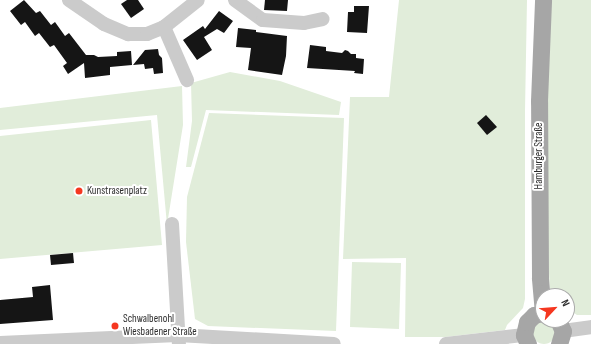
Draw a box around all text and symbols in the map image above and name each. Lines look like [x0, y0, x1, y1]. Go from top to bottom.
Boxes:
street label: Hamburger Straße [532, 123, 546, 189]
place label: Kunstrasenplatz [87, 184, 147, 198]
marker: Kunstrasenplatz [74, 186, 84, 196]
north arrow [535, 288, 575, 328]
text: N [558, 297, 572, 308]
place label: Schwalbenohl Wiesbadener Straße [123, 313, 197, 339]
marker: Schwalbenohl Wiesbadener Straße [110, 321, 120, 331]

